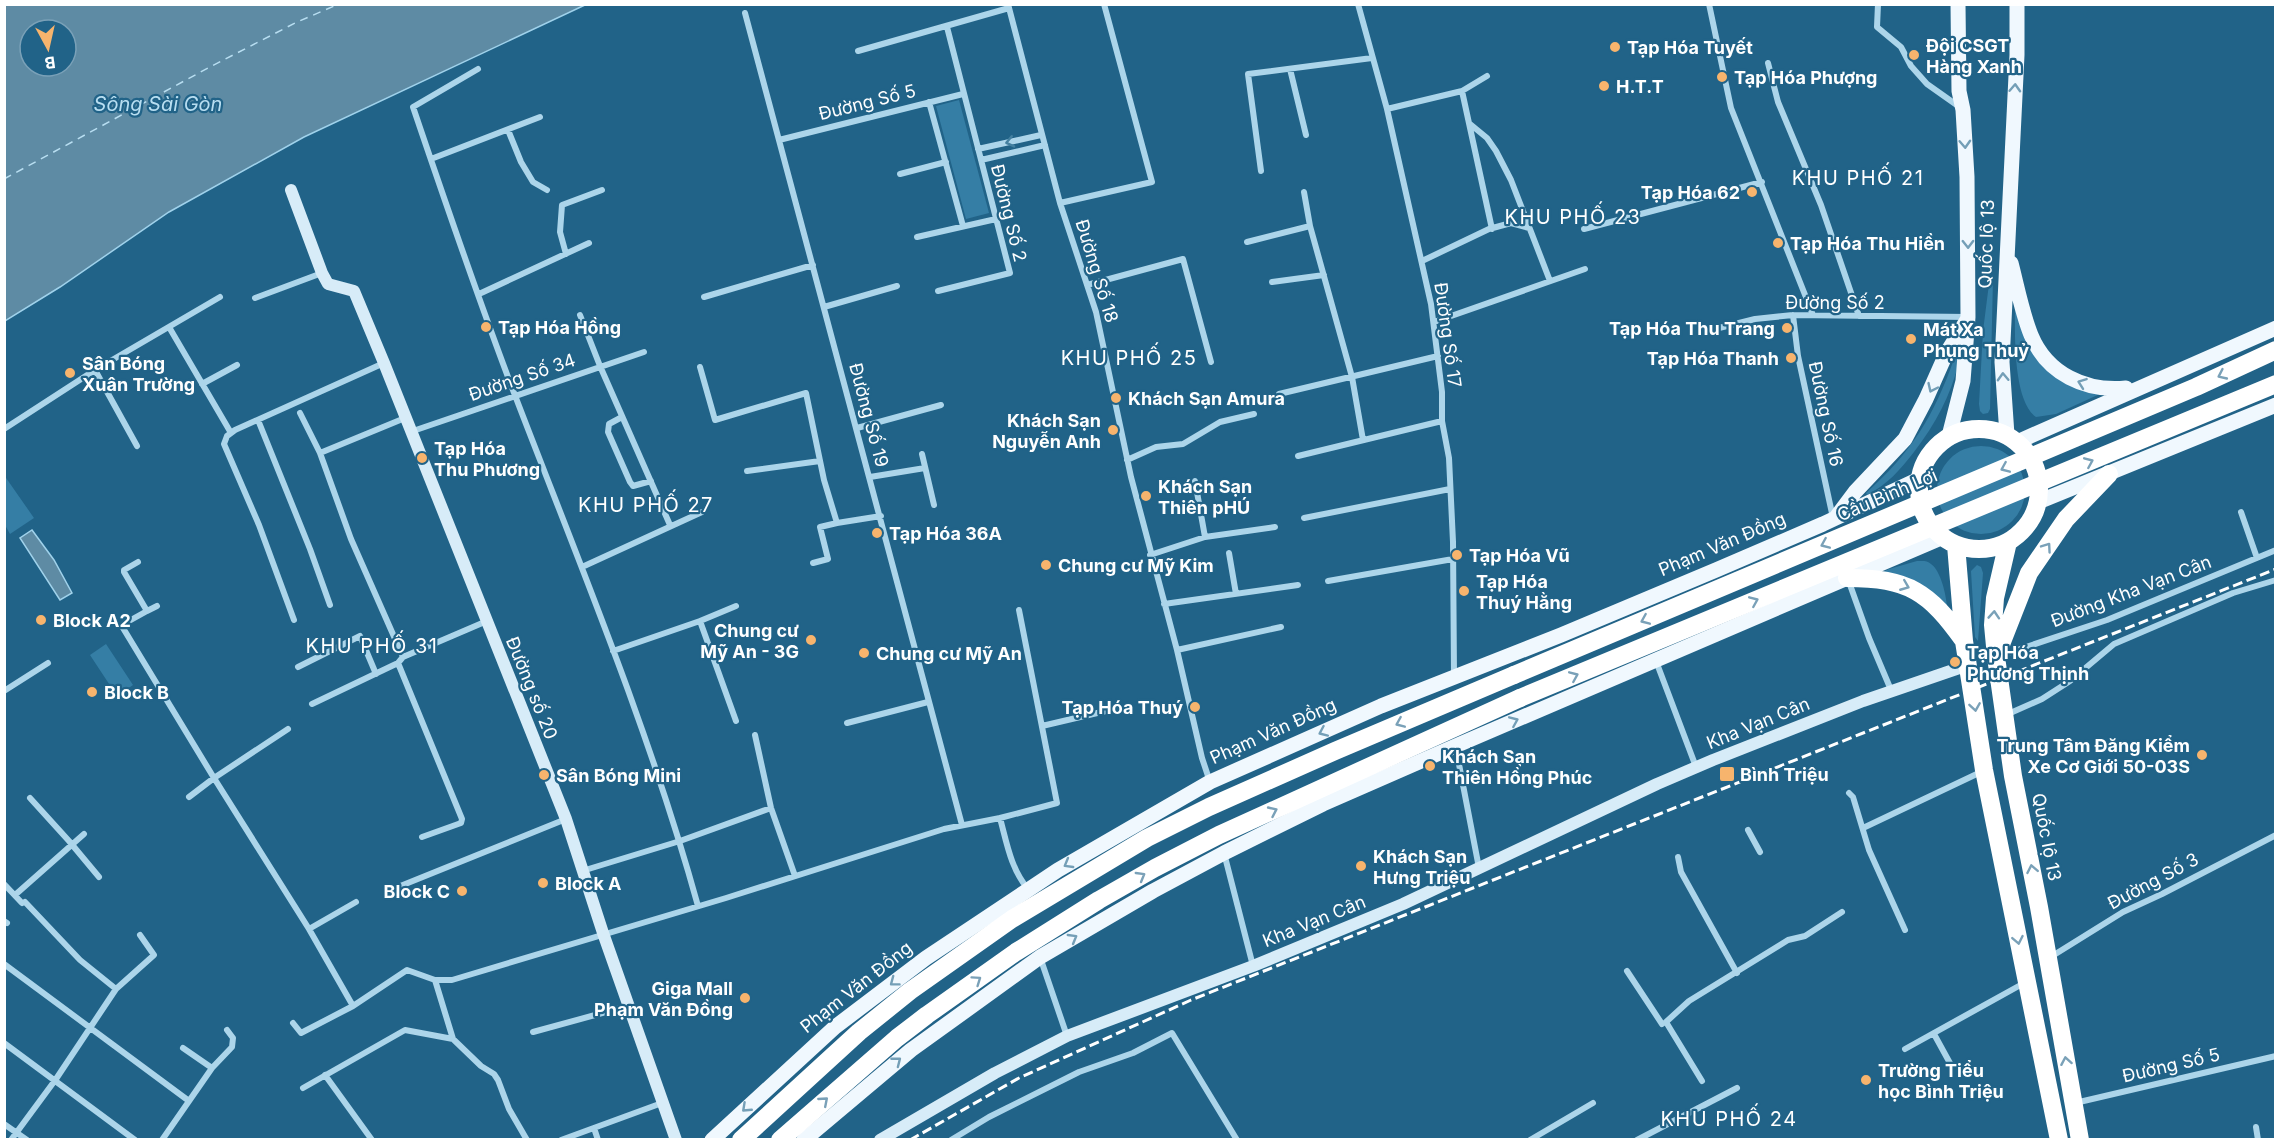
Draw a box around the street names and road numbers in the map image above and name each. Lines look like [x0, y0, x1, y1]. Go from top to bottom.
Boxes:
street label: Đường Số 5 [816, 80, 918, 124]
street label: Đường Số 2 [987, 162, 1031, 264]
street label: Quốc lộ 13 [1974, 199, 1998, 289]
street label: Đường Số 18 [1071, 217, 1123, 325]
street label: Đường Số 17 [1430, 281, 1466, 389]
street label: Đường Số 2 [1785, 292, 1885, 313]
street label: Đường Số 34 [466, 349, 578, 405]
street label: Đường Số 16 [1805, 360, 1847, 468]
street label: Đường Số 19 [845, 361, 893, 469]
street label: Cầu Bình Lợi [1834, 464, 1940, 526]
street label: Phạm Văn Đồng [1655, 508, 1789, 580]
street label: Đường Kha Vạn Cân [2048, 551, 2214, 631]
street label: Đường số 20 [502, 634, 562, 742]
street label: Kha Vạn Cân [1703, 693, 1813, 753]
street label: Phạm Văn Đồng [1207, 694, 1339, 768]
street label: Quốc lộ 13 [2028, 791, 2066, 883]
street label: Đường Số 3 [2104, 848, 2202, 914]
street label: Kha Vạn Cân [1259, 891, 1369, 951]
street label: Phạm Văn Đồng [796, 937, 916, 1037]
street label: Đường Số 5 [2120, 1044, 2222, 1086]

